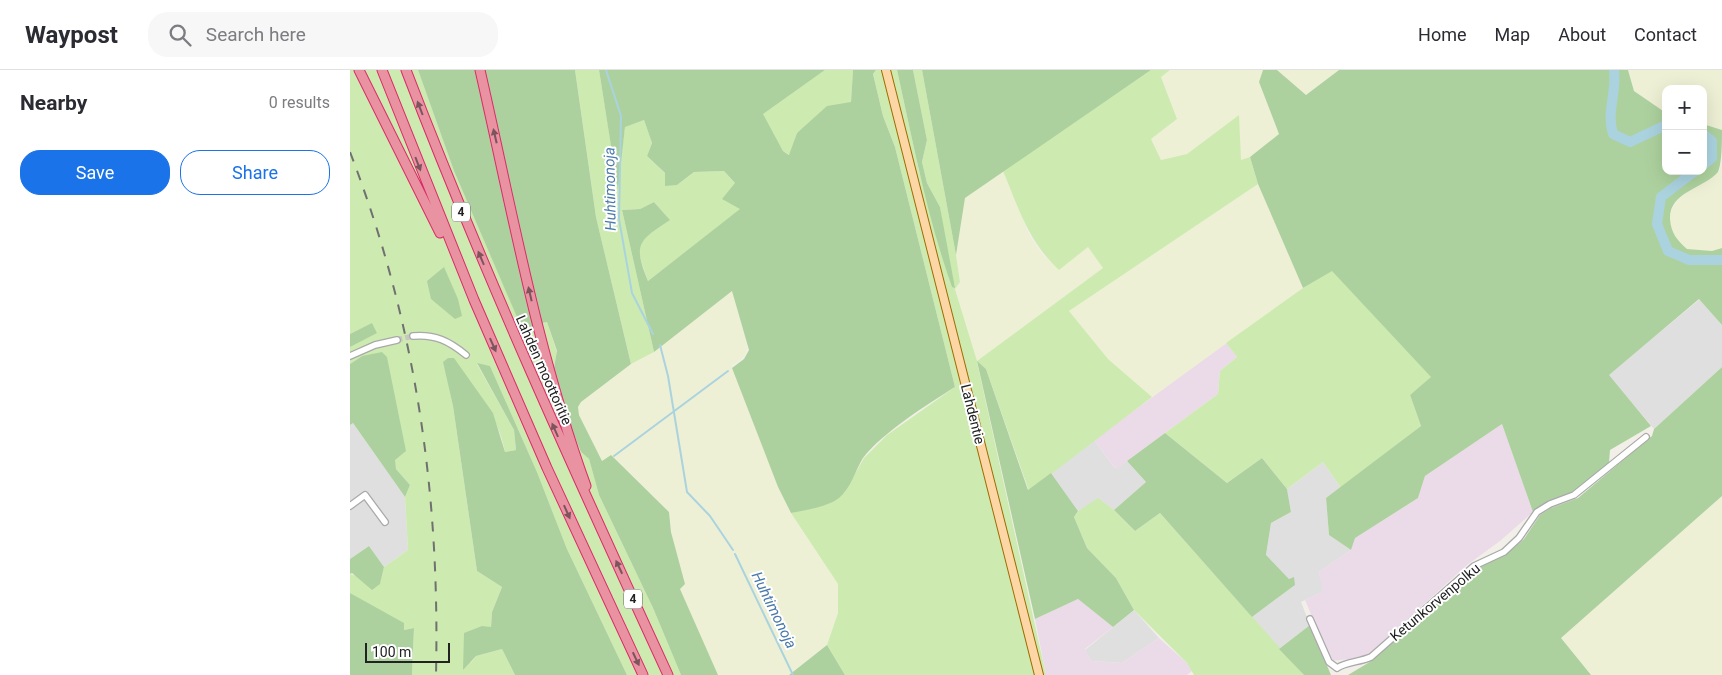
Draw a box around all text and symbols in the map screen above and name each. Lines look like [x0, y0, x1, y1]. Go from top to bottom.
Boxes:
search box [148, 12, 498, 57]
text: Waypost [25, 21, 118, 49]
icon: search [166, 21, 194, 49]
text: Search here [206, 23, 306, 46]
text: Home [1418, 24, 1467, 45]
text: Map [1495, 24, 1530, 45]
text: About [1558, 24, 1606, 45]
text: Contact [1634, 24, 1697, 45]
map controls [1662, 85, 1707, 175]
button: + [1662, 85, 1707, 130]
text: Nearby [20, 91, 87, 115]
text: 0 results [269, 93, 330, 112]
one-way arrow [416, 100, 423, 115]
one-way arrow [491, 128, 499, 143]
button: − [1662, 130, 1707, 175]
water label: Huhtimonoja [600, 147, 620, 231]
button: Save [20, 150, 170, 195]
button: Share [180, 150, 330, 195]
one-way arrow [415, 157, 422, 172]
road number: 4 [452, 202, 470, 222]
one-way arrow [476, 251, 484, 265]
one-way arrow [526, 287, 534, 302]
street label: Lahden moottoritie [513, 313, 575, 427]
one-way arrow [490, 338, 498, 352]
street label: Lahdentie [958, 382, 988, 446]
one-way arrow [551, 423, 559, 437]
one-way arrow [563, 505, 571, 519]
one-way arrow [614, 560, 622, 574]
street label: Ketunkorvenpolku [1387, 560, 1483, 644]
water label: Huhtimonoja [748, 569, 800, 652]
road number: 4 [624, 590, 642, 608]
scale bar [365, 640, 450, 663]
text: 100 m [372, 644, 411, 660]
one-way arrow [632, 652, 640, 667]

